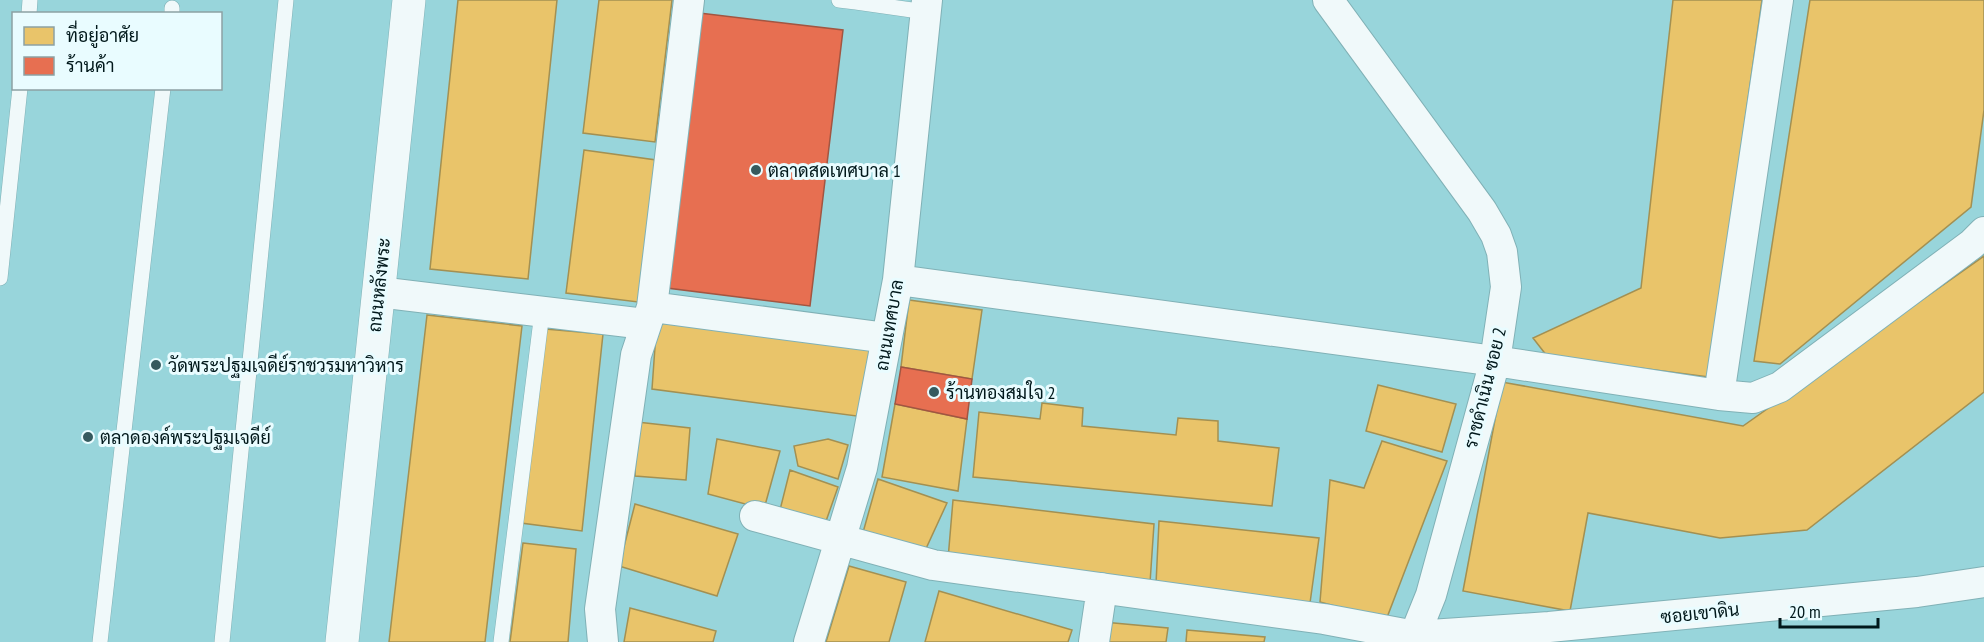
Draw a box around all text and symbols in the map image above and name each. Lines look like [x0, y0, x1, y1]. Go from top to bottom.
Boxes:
legend [12, 12, 222, 90]
text: ที่อยู่อาศัย [66, 20, 139, 49]
text: ร้านค้า [66, 54, 115, 77]
place label: ตลาดสดเทศบาล 1 [768, 159, 901, 182]
marker: ตลาดสดเทศบาล 1 [749, 163, 763, 177]
street label: ถนนหลังพระ [363, 237, 395, 333]
street label: ถนนเทศบาล [870, 277, 908, 373]
street label: ราชดำเนิน ซอย 2 [1459, 325, 1511, 451]
place label: วัดพระปฐมเจดีย์ราชวรมหาวิหาร [168, 353, 404, 378]
marker: วัดพระปฐมเจดีย์ราชวรมหาวิหาร [149, 358, 163, 372]
place label: ร้านทองสมใจ 2 [946, 380, 1056, 404]
marker: ร้านทองสมใจ 2 [927, 385, 941, 399]
place label: ตลาดองค์พระปฐมเจดีย์ [100, 425, 271, 450]
marker: ตลาดองค์พระปฐมเจดีย์ [81, 430, 95, 444]
scale bar [1780, 591, 1878, 629]
street label: ซอยเขาดิน [1659, 597, 1741, 629]
text: 20 m [1789, 600, 1821, 623]

